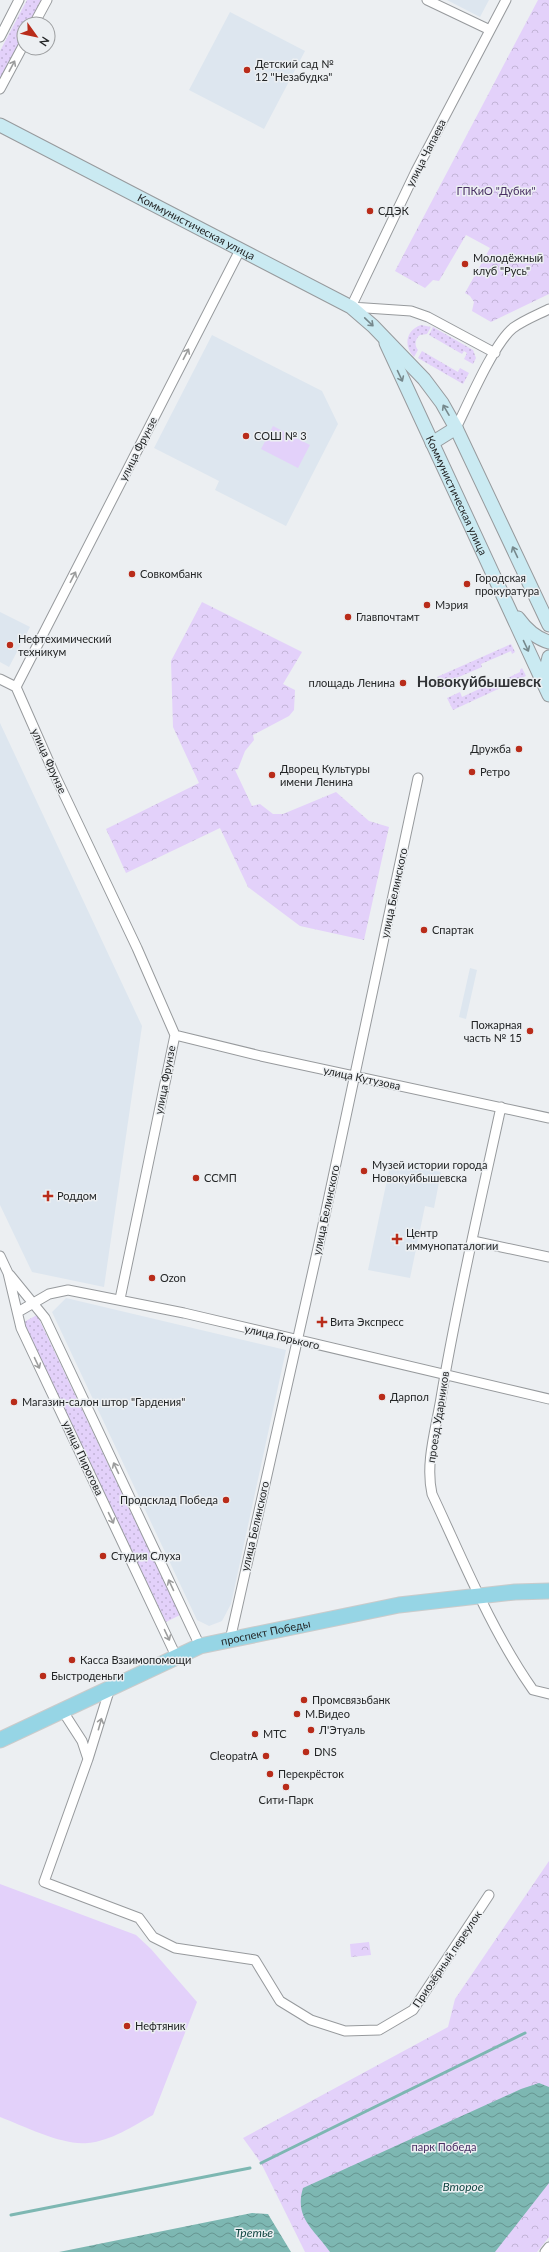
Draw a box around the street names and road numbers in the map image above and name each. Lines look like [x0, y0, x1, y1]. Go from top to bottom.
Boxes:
street label: улица Чапаева [403, 117, 448, 189]
street label: Коммунистическая улица [136, 191, 257, 262]
street label: улица Фрунзе [116, 414, 159, 483]
street label: Коммунистическая улица [424, 433, 490, 557]
street label: улица Фрунзе [29, 726, 70, 796]
street label: улица Белинского [378, 847, 409, 939]
street label: улица Фрунзе [151, 1044, 178, 1116]
street label: улица Кутузова [322, 1063, 402, 1092]
street label: улица Белинского [310, 1164, 341, 1256]
street label: улица Горького [243, 1322, 321, 1351]
street label: проезд Ударников [424, 1370, 451, 1464]
street label: улица Пирогова [60, 1418, 106, 1497]
street label: улица Белинского [238, 1480, 271, 1572]
street label: проспект Победы [220, 1616, 312, 1648]
street label: Приозёрный переулок [409, 1908, 484, 2010]

